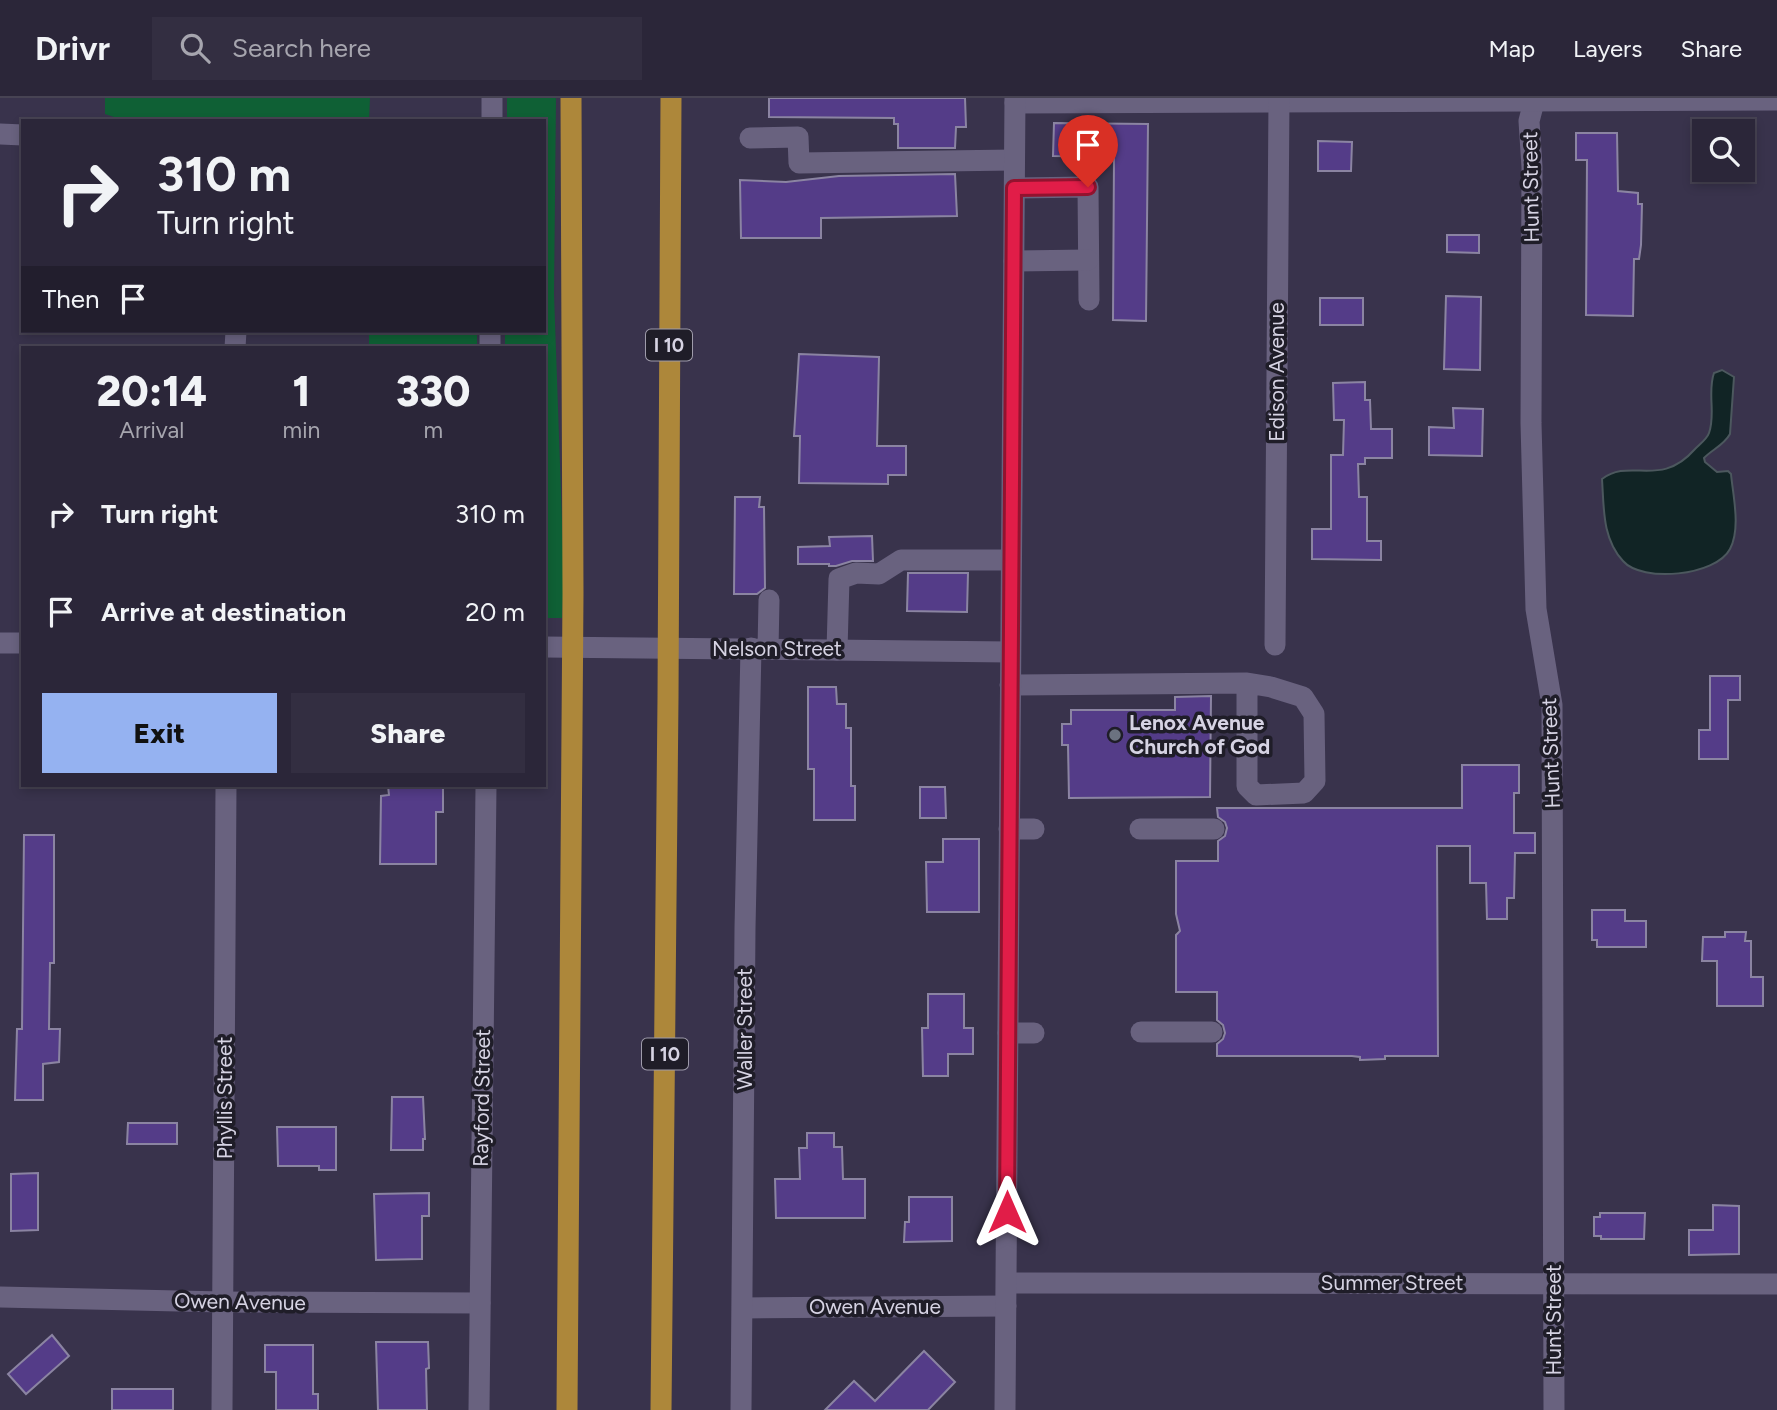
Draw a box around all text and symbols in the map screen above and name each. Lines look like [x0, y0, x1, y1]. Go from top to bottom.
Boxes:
search box [152, 17, 642, 80]
text: Drivr [35, 29, 110, 68]
icon: search [176, 29, 214, 67]
text: Search here [232, 32, 371, 64]
text: Map [1488, 34, 1535, 63]
text: Layers [1573, 34, 1642, 63]
text: Share [1680, 34, 1742, 63]
pin [1058, 115, 1118, 187]
map controls [1692, 119, 1755, 182]
button: search [1692, 119, 1755, 182]
icon: arrive [1069, 126, 1107, 164]
street label: Hunt Street [1517, 131, 1544, 243]
text: 310 m [157, 144, 291, 203]
icon: right [42, 147, 133, 238]
text: Turn right [157, 204, 295, 242]
icon: arrive [114, 280, 152, 318]
text: Then [42, 283, 100, 315]
street label: Edison Avenue [1264, 302, 1289, 442]
road number: I 10 [646, 330, 692, 360]
text: 20:14 [97, 366, 207, 417]
text: 1 [293, 366, 310, 417]
text: 330 [396, 366, 470, 417]
text: Arrival [119, 416, 184, 444]
text: min [283, 416, 320, 444]
text: m [423, 416, 443, 444]
icon: right [42, 495, 80, 533]
text: Turn right [101, 498, 218, 530]
text: 310 m [455, 498, 525, 530]
icon: arrive [42, 593, 80, 631]
text: Arrive at destination [101, 596, 346, 628]
text: 20 m [465, 596, 525, 628]
street label: Nelson Street [712, 636, 842, 661]
button: Exit [42, 693, 277, 773]
button: Share [291, 693, 525, 773]
street label: Hunt Street [1536, 697, 1565, 809]
place label: Lenox Avenue Church of God [1129, 710, 1270, 759]
marker: Lenox Avenue Church of God [1107, 727, 1123, 743]
street label: Waller Street [732, 968, 757, 1090]
street label: Rayford Street [468, 1029, 495, 1167]
street label: Phyllis Street [212, 1037, 237, 1159]
road number: I 10 [642, 1038, 688, 1070]
position arrow [970, 1175, 1044, 1249]
street label: Hunt Street [1541, 1264, 1566, 1376]
street label: Summer Street [1321, 1270, 1464, 1295]
street label: Owen Avenue [174, 1288, 306, 1315]
street label: Owen Avenue [809, 1294, 941, 1319]

